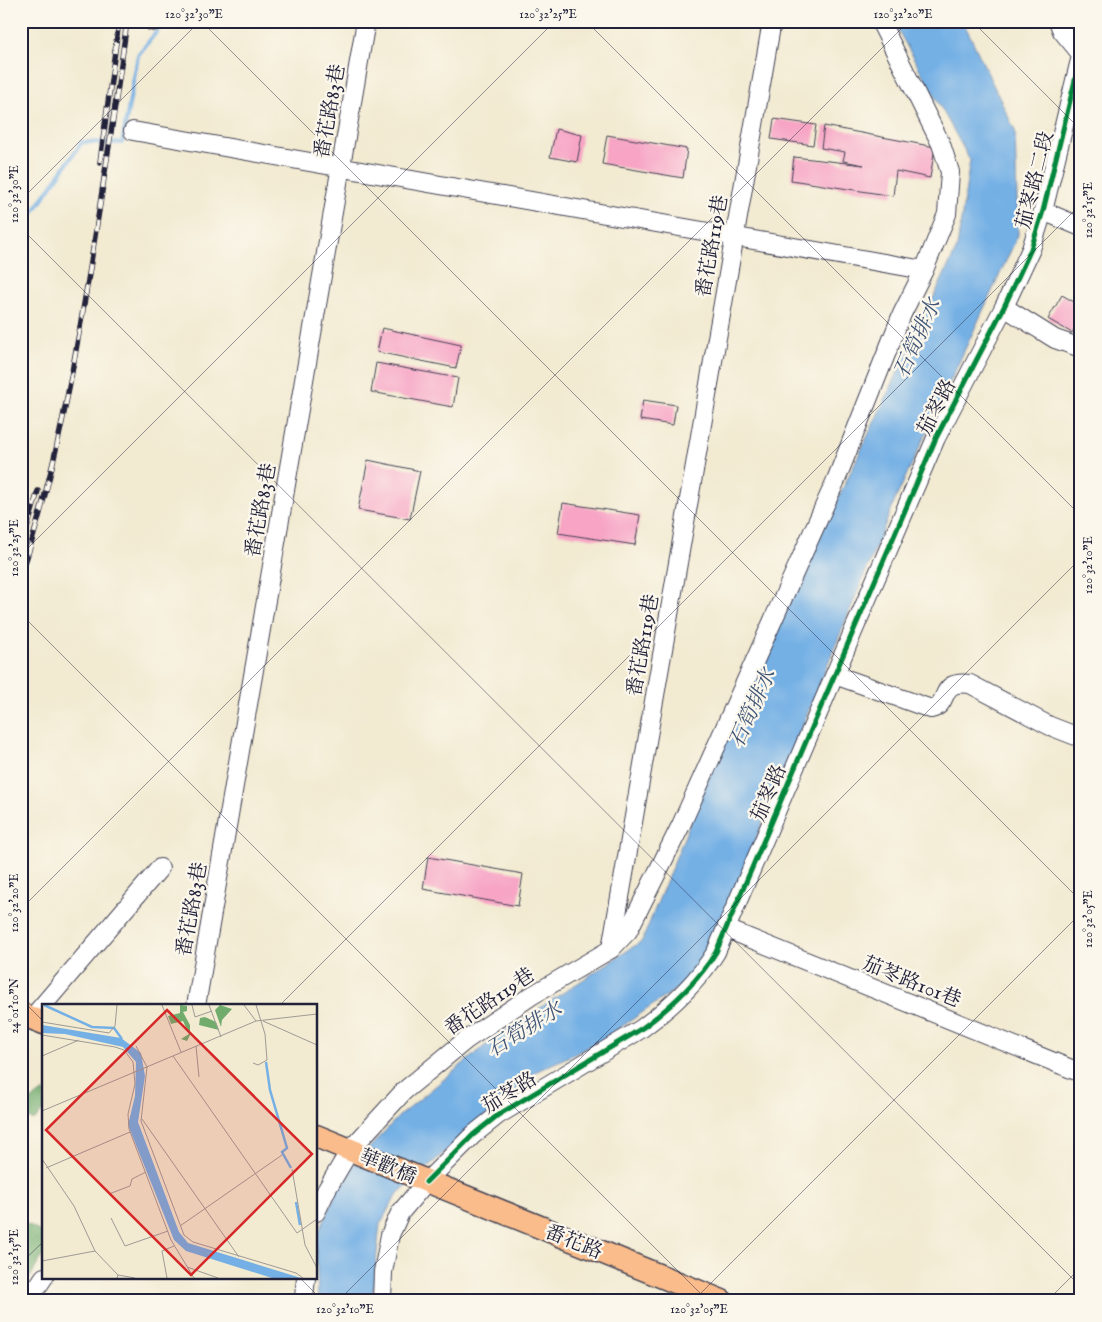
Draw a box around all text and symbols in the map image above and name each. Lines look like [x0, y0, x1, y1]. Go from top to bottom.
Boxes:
text: 120°32'30"E [165, 7, 223, 22]
text: 120°32'25"E [519, 7, 577, 22]
text: 120°32'20"E [873, 7, 933, 22]
street label: 番花路83巷 [310, 62, 351, 160]
street label: 茄苳路二段 [1011, 129, 1060, 232]
text: 120°32'30"E [7, 165, 22, 223]
text: 120°32'15"E [1081, 182, 1096, 238]
street label: 番花路119巷 [691, 193, 734, 299]
water label: 石筍排水 [889, 293, 949, 382]
street label: 茄苳路 [913, 375, 962, 440]
street label: 番花路83巷 [241, 461, 282, 559]
text: 120°32'25"E [7, 519, 22, 577]
text: 120°32'10"E [1081, 536, 1096, 594]
street label: 番花路119巷 [622, 592, 665, 698]
water label: 石筍排水 [724, 663, 784, 752]
street label: 茄苳路 [746, 761, 793, 826]
street label: 番花路83巷 [172, 860, 213, 958]
text: 120°32'20"E [7, 873, 22, 933]
text: 120°32'05"E [1081, 890, 1096, 948]
street label: 茄苳路101巷 [858, 951, 965, 1014]
street label: 番花路119巷 [440, 963, 540, 1042]
text: 24°01'10"N [7, 978, 22, 1034]
water label: 石筍排水 [482, 996, 569, 1064]
inset map [42, 1004, 318, 1280]
street label: 茄苳路 [478, 1067, 542, 1120]
street label: 華歡橋 [355, 1144, 420, 1191]
street label: 番花路 [541, 1220, 606, 1265]
text: 120°32'15"E [7, 1229, 22, 1285]
text: 120°32'10"E [316, 1302, 374, 1317]
text: 120°32'05"E [670, 1302, 728, 1317]

